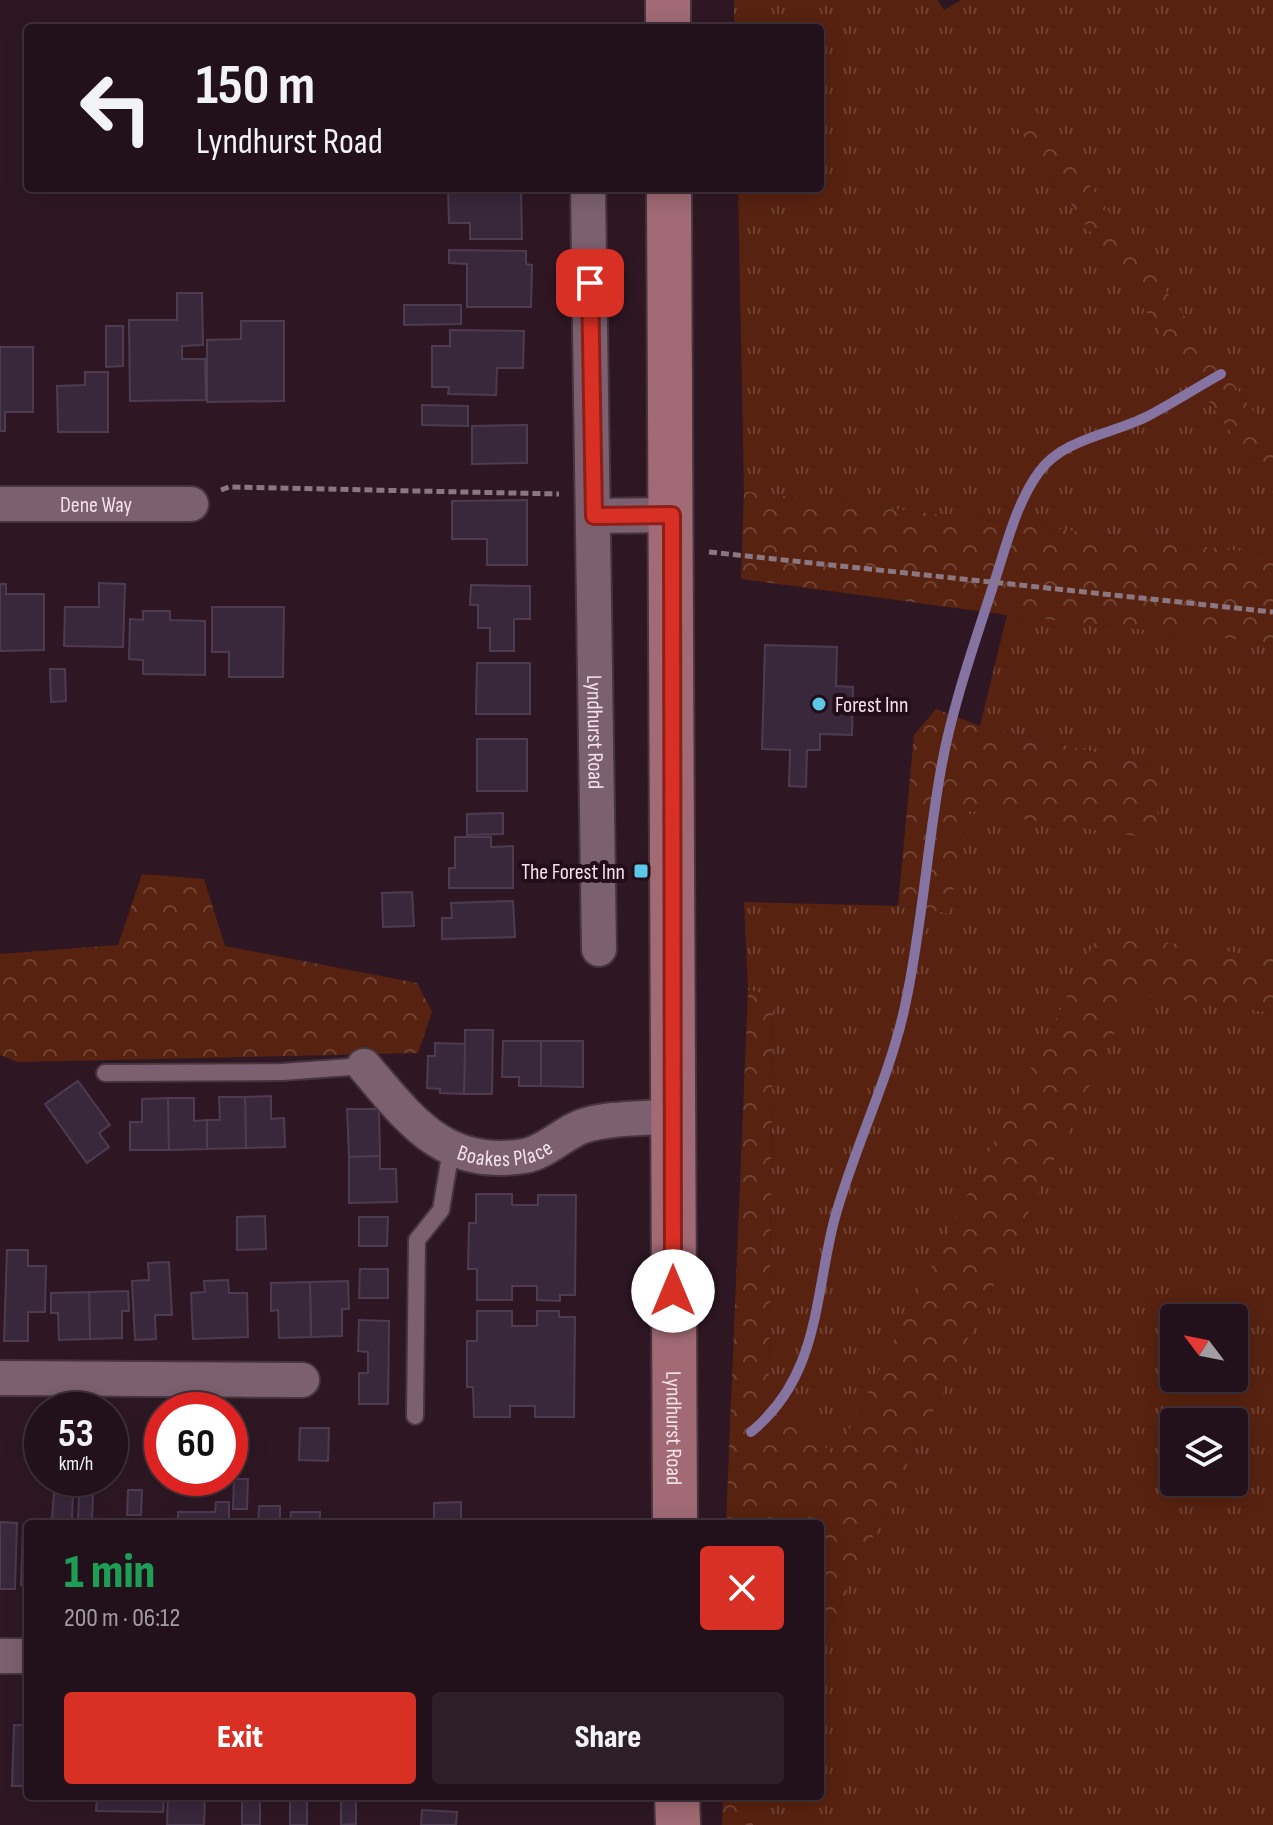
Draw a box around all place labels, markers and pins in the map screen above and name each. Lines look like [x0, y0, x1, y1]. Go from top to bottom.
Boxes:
pin [556, 249, 624, 317]
place label: Forest Inn [835, 692, 908, 719]
marker: Forest Inn [810, 695, 828, 713]
place label: The Forest Inn [521, 859, 625, 886]
marker: The Forest Inn [632, 862, 650, 880]

